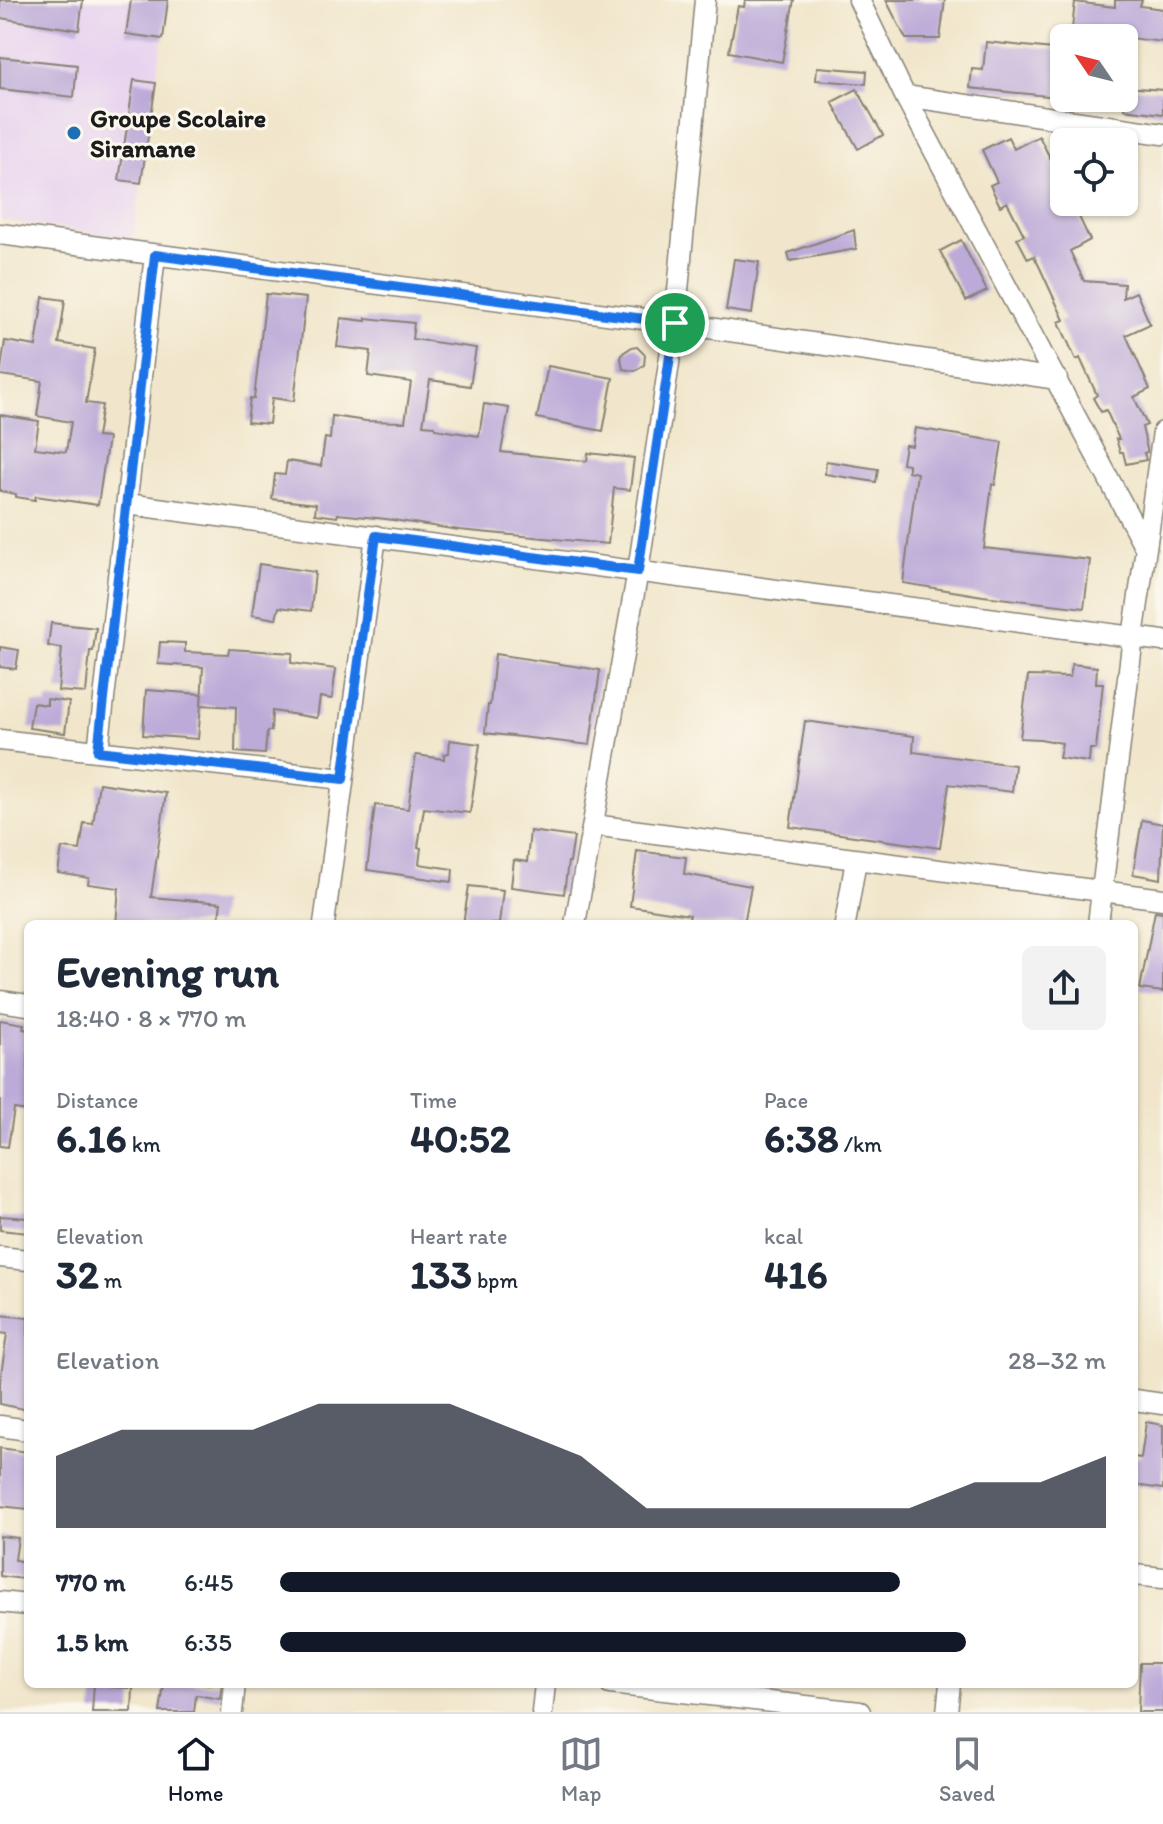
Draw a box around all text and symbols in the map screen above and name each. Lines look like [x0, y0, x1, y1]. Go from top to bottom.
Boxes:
north arrow [1050, 24, 1138, 112]
map controls [1050, 24, 1138, 216]
place label: Groupe Scolaire Siramane [90, 102, 266, 164]
marker: Groupe Scolaire Siramane [65, 124, 83, 142]
button: locate [1050, 128, 1138, 216]
pin [641, 289, 709, 357]
icon: arrive [653, 301, 697, 345]
text: Evening run [56, 945, 279, 998]
button: share [1022, 946, 1106, 1030]
text: 18:40 · 8 × 770 m [56, 1002, 246, 1034]
text: Distance [56, 1087, 138, 1114]
text: Time [410, 1087, 457, 1114]
text: Pace [764, 1087, 808, 1114]
text: 6.16 [56, 1114, 127, 1162]
text: 40:52 [410, 1114, 511, 1162]
text: 6:38 [764, 1114, 839, 1162]
text: km [127, 1131, 161, 1158]
text: /km [839, 1131, 882, 1158]
text: Elevation [56, 1223, 143, 1250]
text: Heart rate [410, 1223, 507, 1250]
text: kcal [764, 1223, 803, 1250]
text: 32 [56, 1250, 99, 1298]
text: 133 [410, 1250, 472, 1298]
text: 416 [764, 1250, 828, 1298]
text: m [99, 1267, 122, 1294]
text: bpm [472, 1267, 518, 1294]
text: Elevation [56, 1344, 159, 1376]
text: 28–32 m [1008, 1344, 1106, 1376]
text: 770 m [56, 1566, 126, 1598]
text: 6:45 [184, 1566, 233, 1598]
text: 1.5 km [56, 1626, 128, 1658]
text: 6:35 [184, 1626, 232, 1658]
tab: Home [168, 1732, 223, 1807]
tab: Map [559, 1732, 603, 1807]
tab: Saved [939, 1732, 995, 1807]

